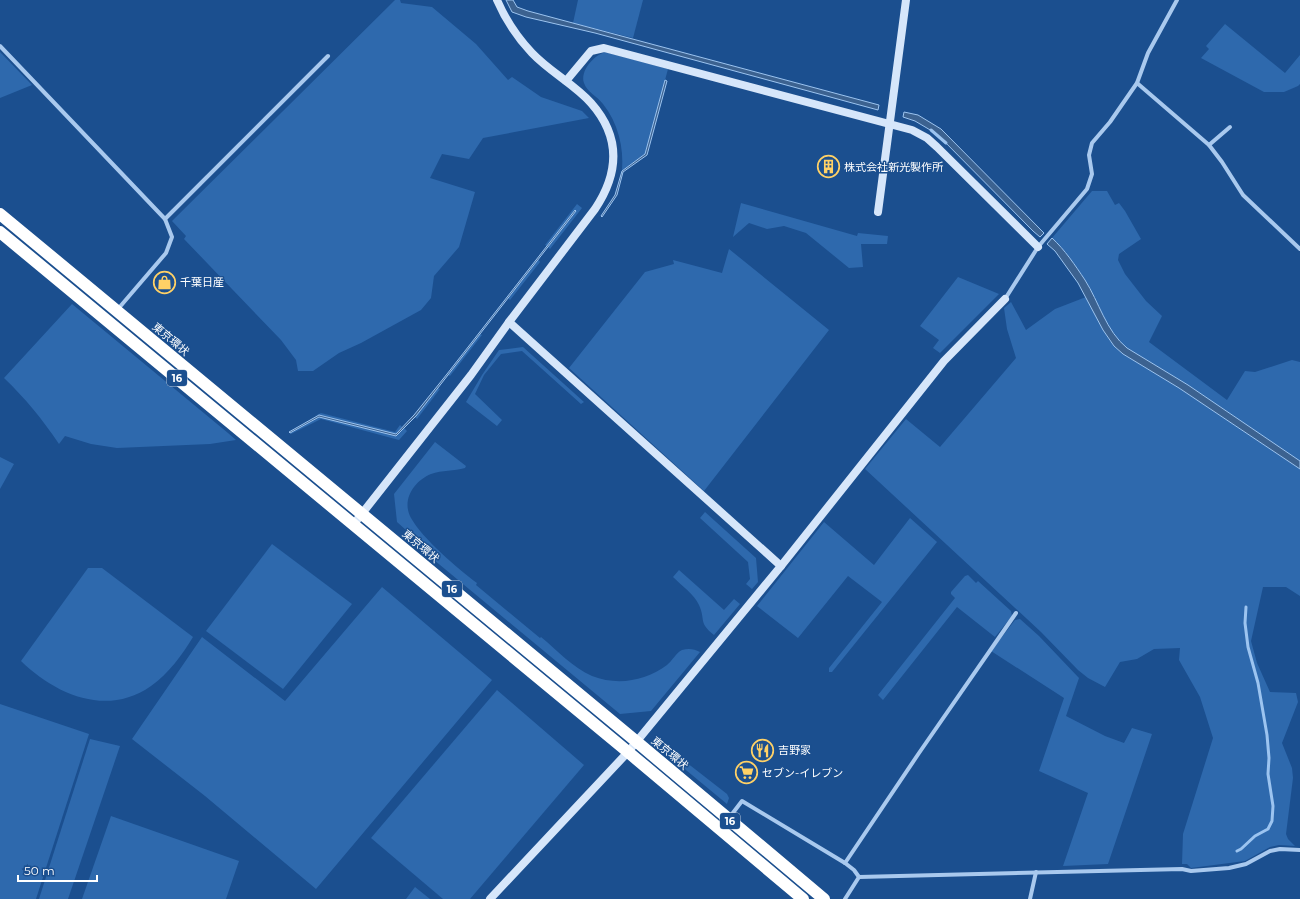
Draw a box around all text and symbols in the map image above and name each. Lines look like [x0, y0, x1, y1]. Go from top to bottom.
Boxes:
building icon: 株式会社新光製作所 [815, 154, 841, 180]
place label: 株式会社新光製作所 [844, 160, 944, 174]
shop icon: 千葉日産 [152, 269, 178, 295]
place label: 千葉日産 [180, 275, 224, 289]
street label: 東京環状 [150, 319, 193, 359]
road number: 16 [167, 370, 187, 386]
street label: 東京環状 [400, 526, 443, 566]
road number: 16 [442, 581, 462, 597]
street label: 東京環状 [649, 733, 692, 773]
restaurant icon: 吉野家 [749, 737, 775, 763]
place label: 吉野家 [778, 743, 811, 757]
supermarket icon: セブン-イレブン [733, 760, 759, 786]
place label: セブン-イレブン [762, 766, 843, 780]
road number: 16 [720, 813, 740, 829]
scale bar [18, 857, 97, 883]
text: 50 m [24, 863, 55, 878]

